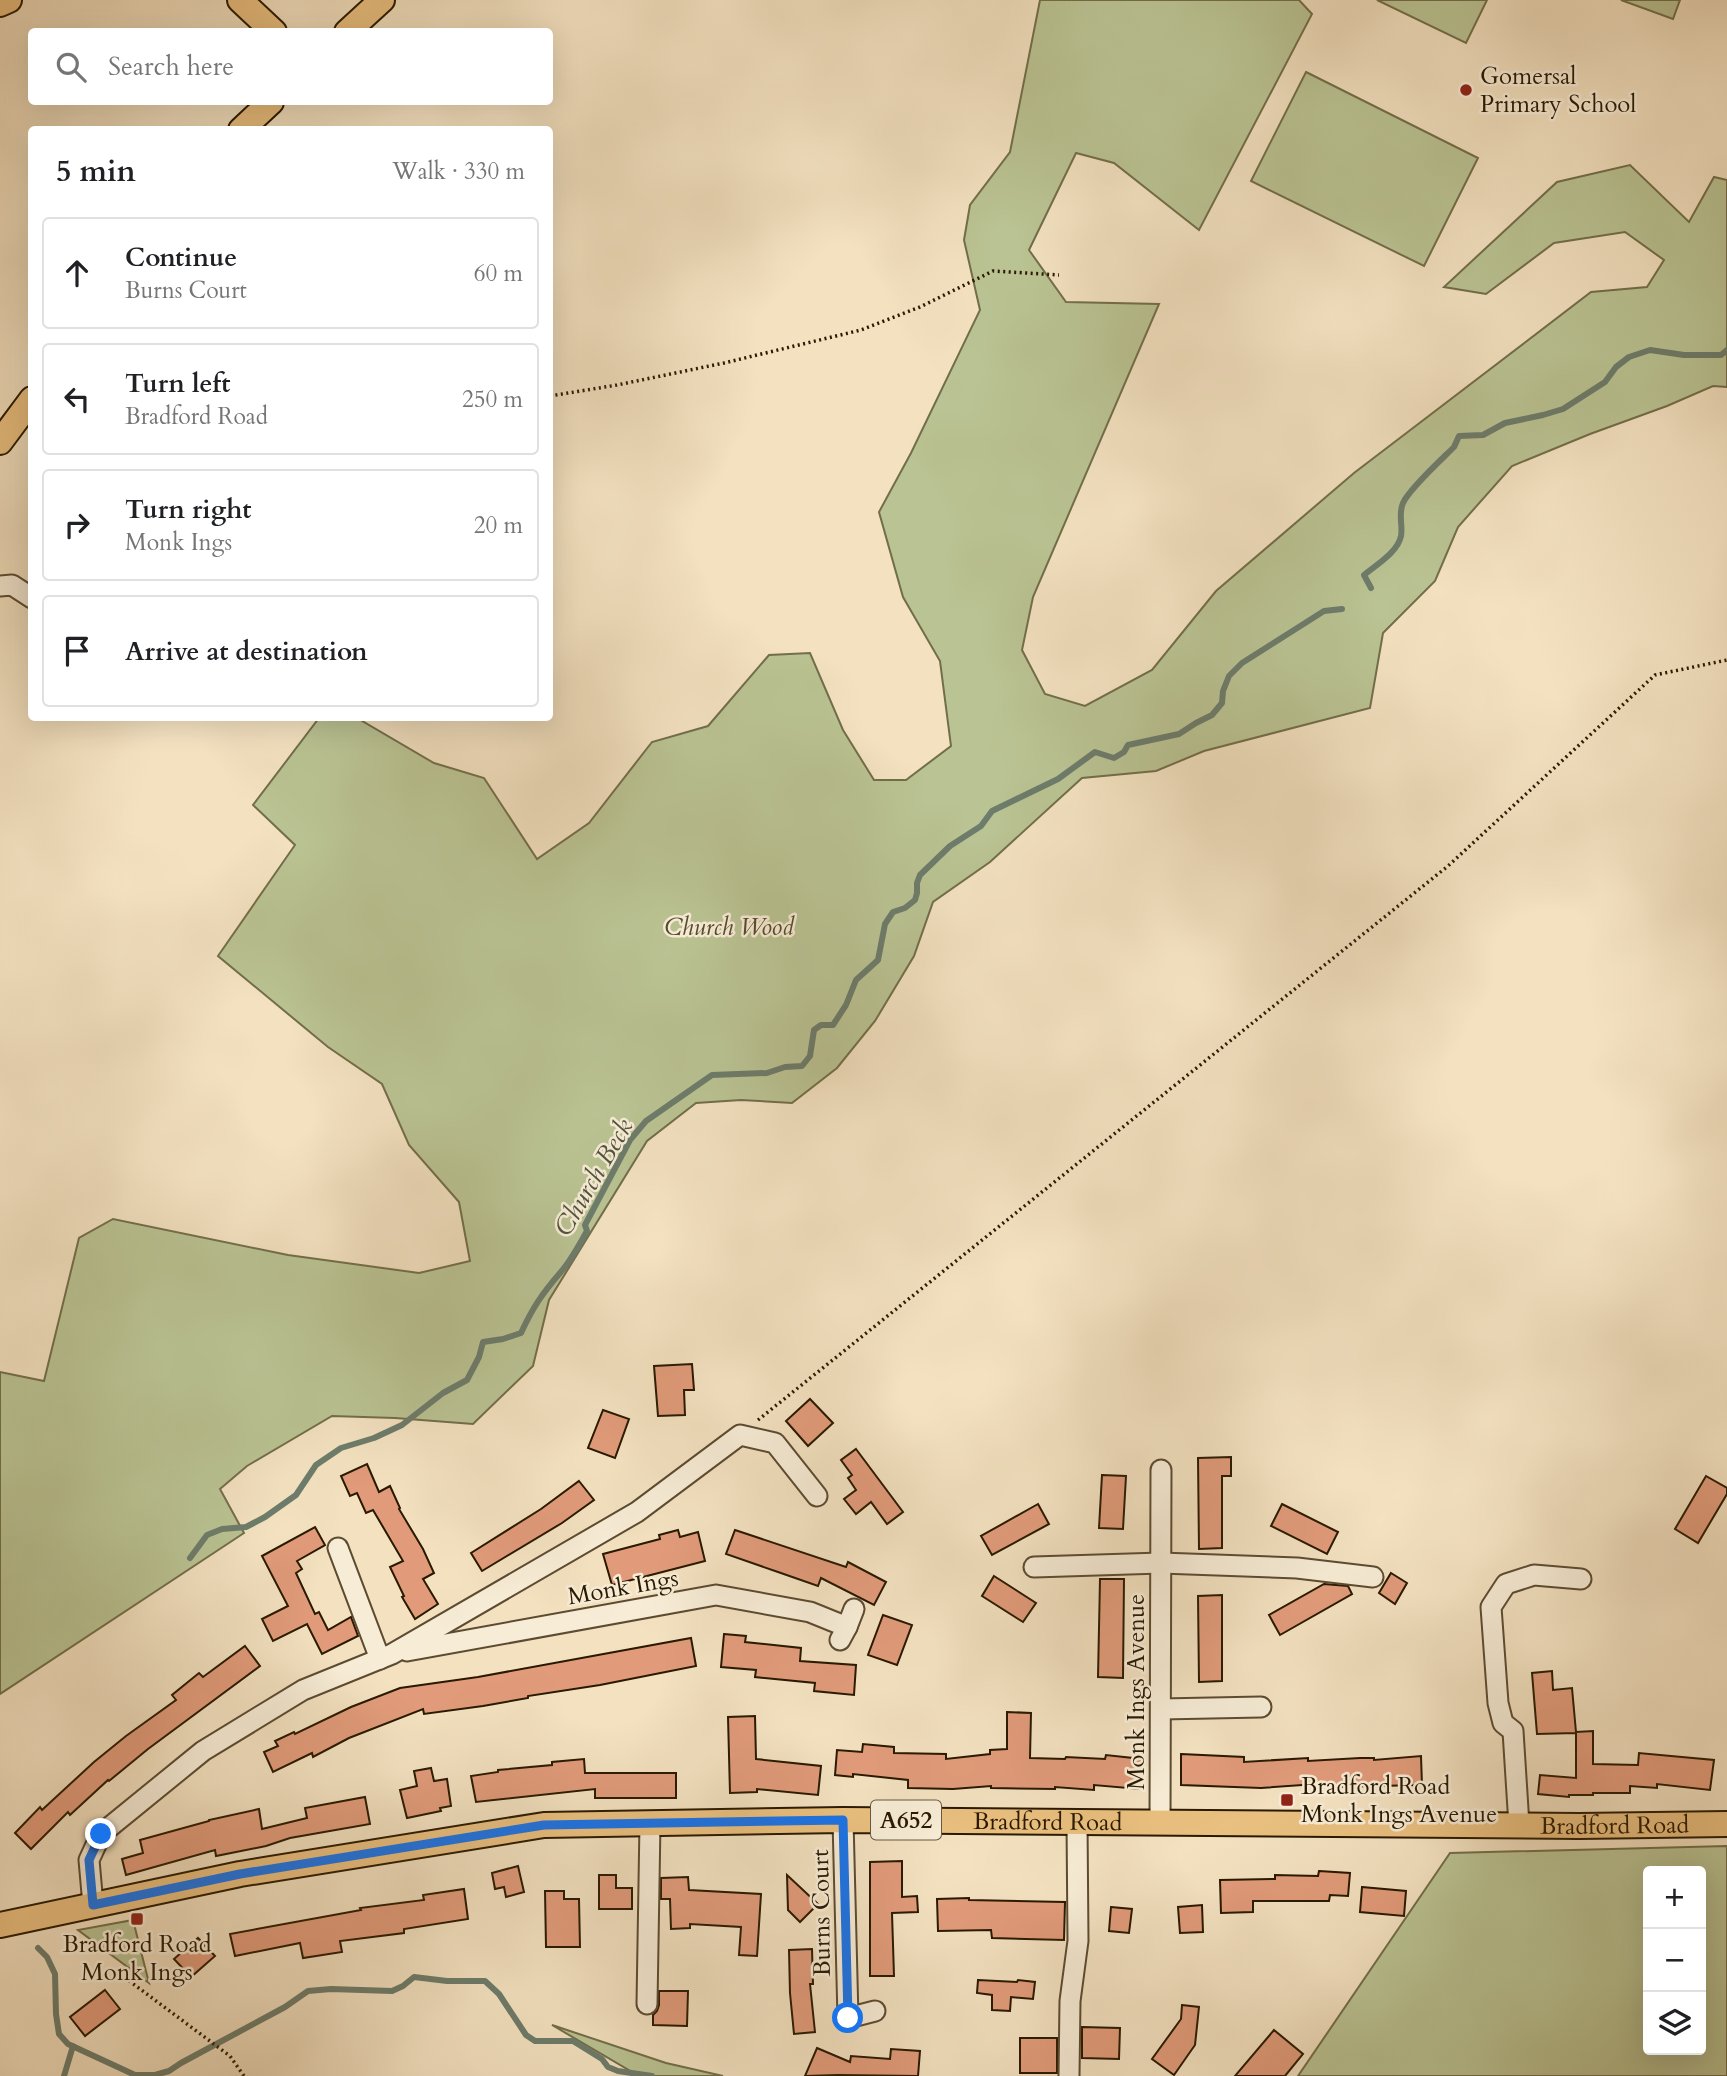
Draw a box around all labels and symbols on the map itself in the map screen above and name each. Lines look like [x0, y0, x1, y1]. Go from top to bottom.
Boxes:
place label: Gomersal Primary School [1480, 60, 1636, 121]
marker: Gomersal Primary School [1458, 82, 1474, 98]
park label: Church Wood [664, 911, 795, 944]
water label: Church Beck [546, 1112, 641, 1242]
street label: Monk Ings [565, 1562, 681, 1613]
street label: Monk Ings Avenue [1120, 1594, 1153, 1790]
place label: Bradford Road Monk Ings Avenue [1301, 1770, 1497, 1831]
marker: Bradford Road Monk Ings Avenue [1279, 1792, 1295, 1808]
road number: A652 [871, 1800, 941, 1840]
street label: Bradford Road [973, 1805, 1123, 1839]
street label: Bradford Road [1540, 1809, 1690, 1843]
route end [85, 1818, 116, 1849]
street label: Burns Court [804, 1849, 839, 1977]
marker: Bradford Road Monk Ings [129, 1911, 145, 1927]
place label: Bradford Road Monk Ings [62, 1928, 212, 1989]
route start [832, 2002, 863, 2033]

